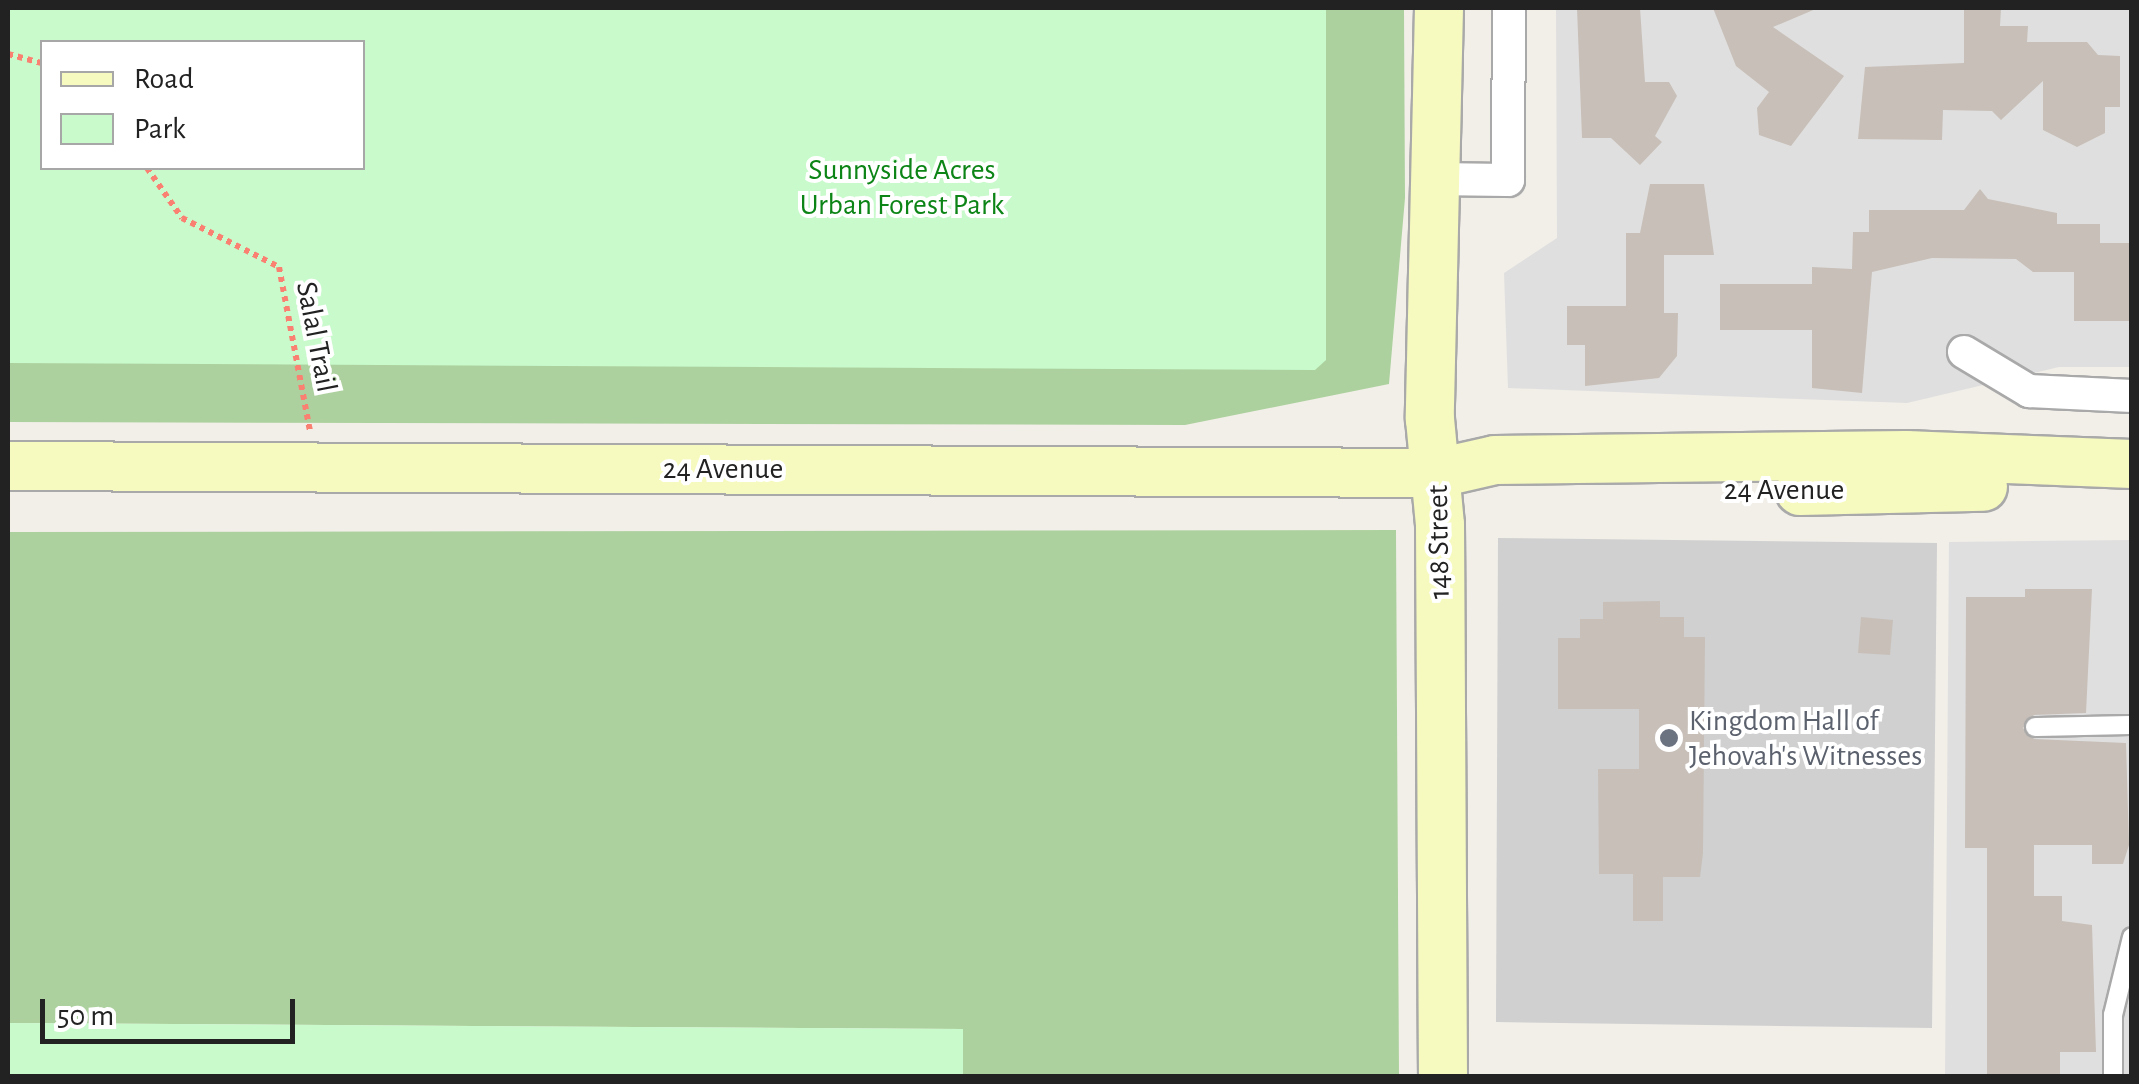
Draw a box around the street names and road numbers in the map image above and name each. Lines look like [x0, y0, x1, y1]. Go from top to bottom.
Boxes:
street label: Salal Trail [288, 279, 344, 395]
street label: 24 Avenue [663, 451, 783, 487]
street label: 24 Avenue [1724, 472, 1844, 508]
street label: 148 Street [1420, 484, 1458, 600]

